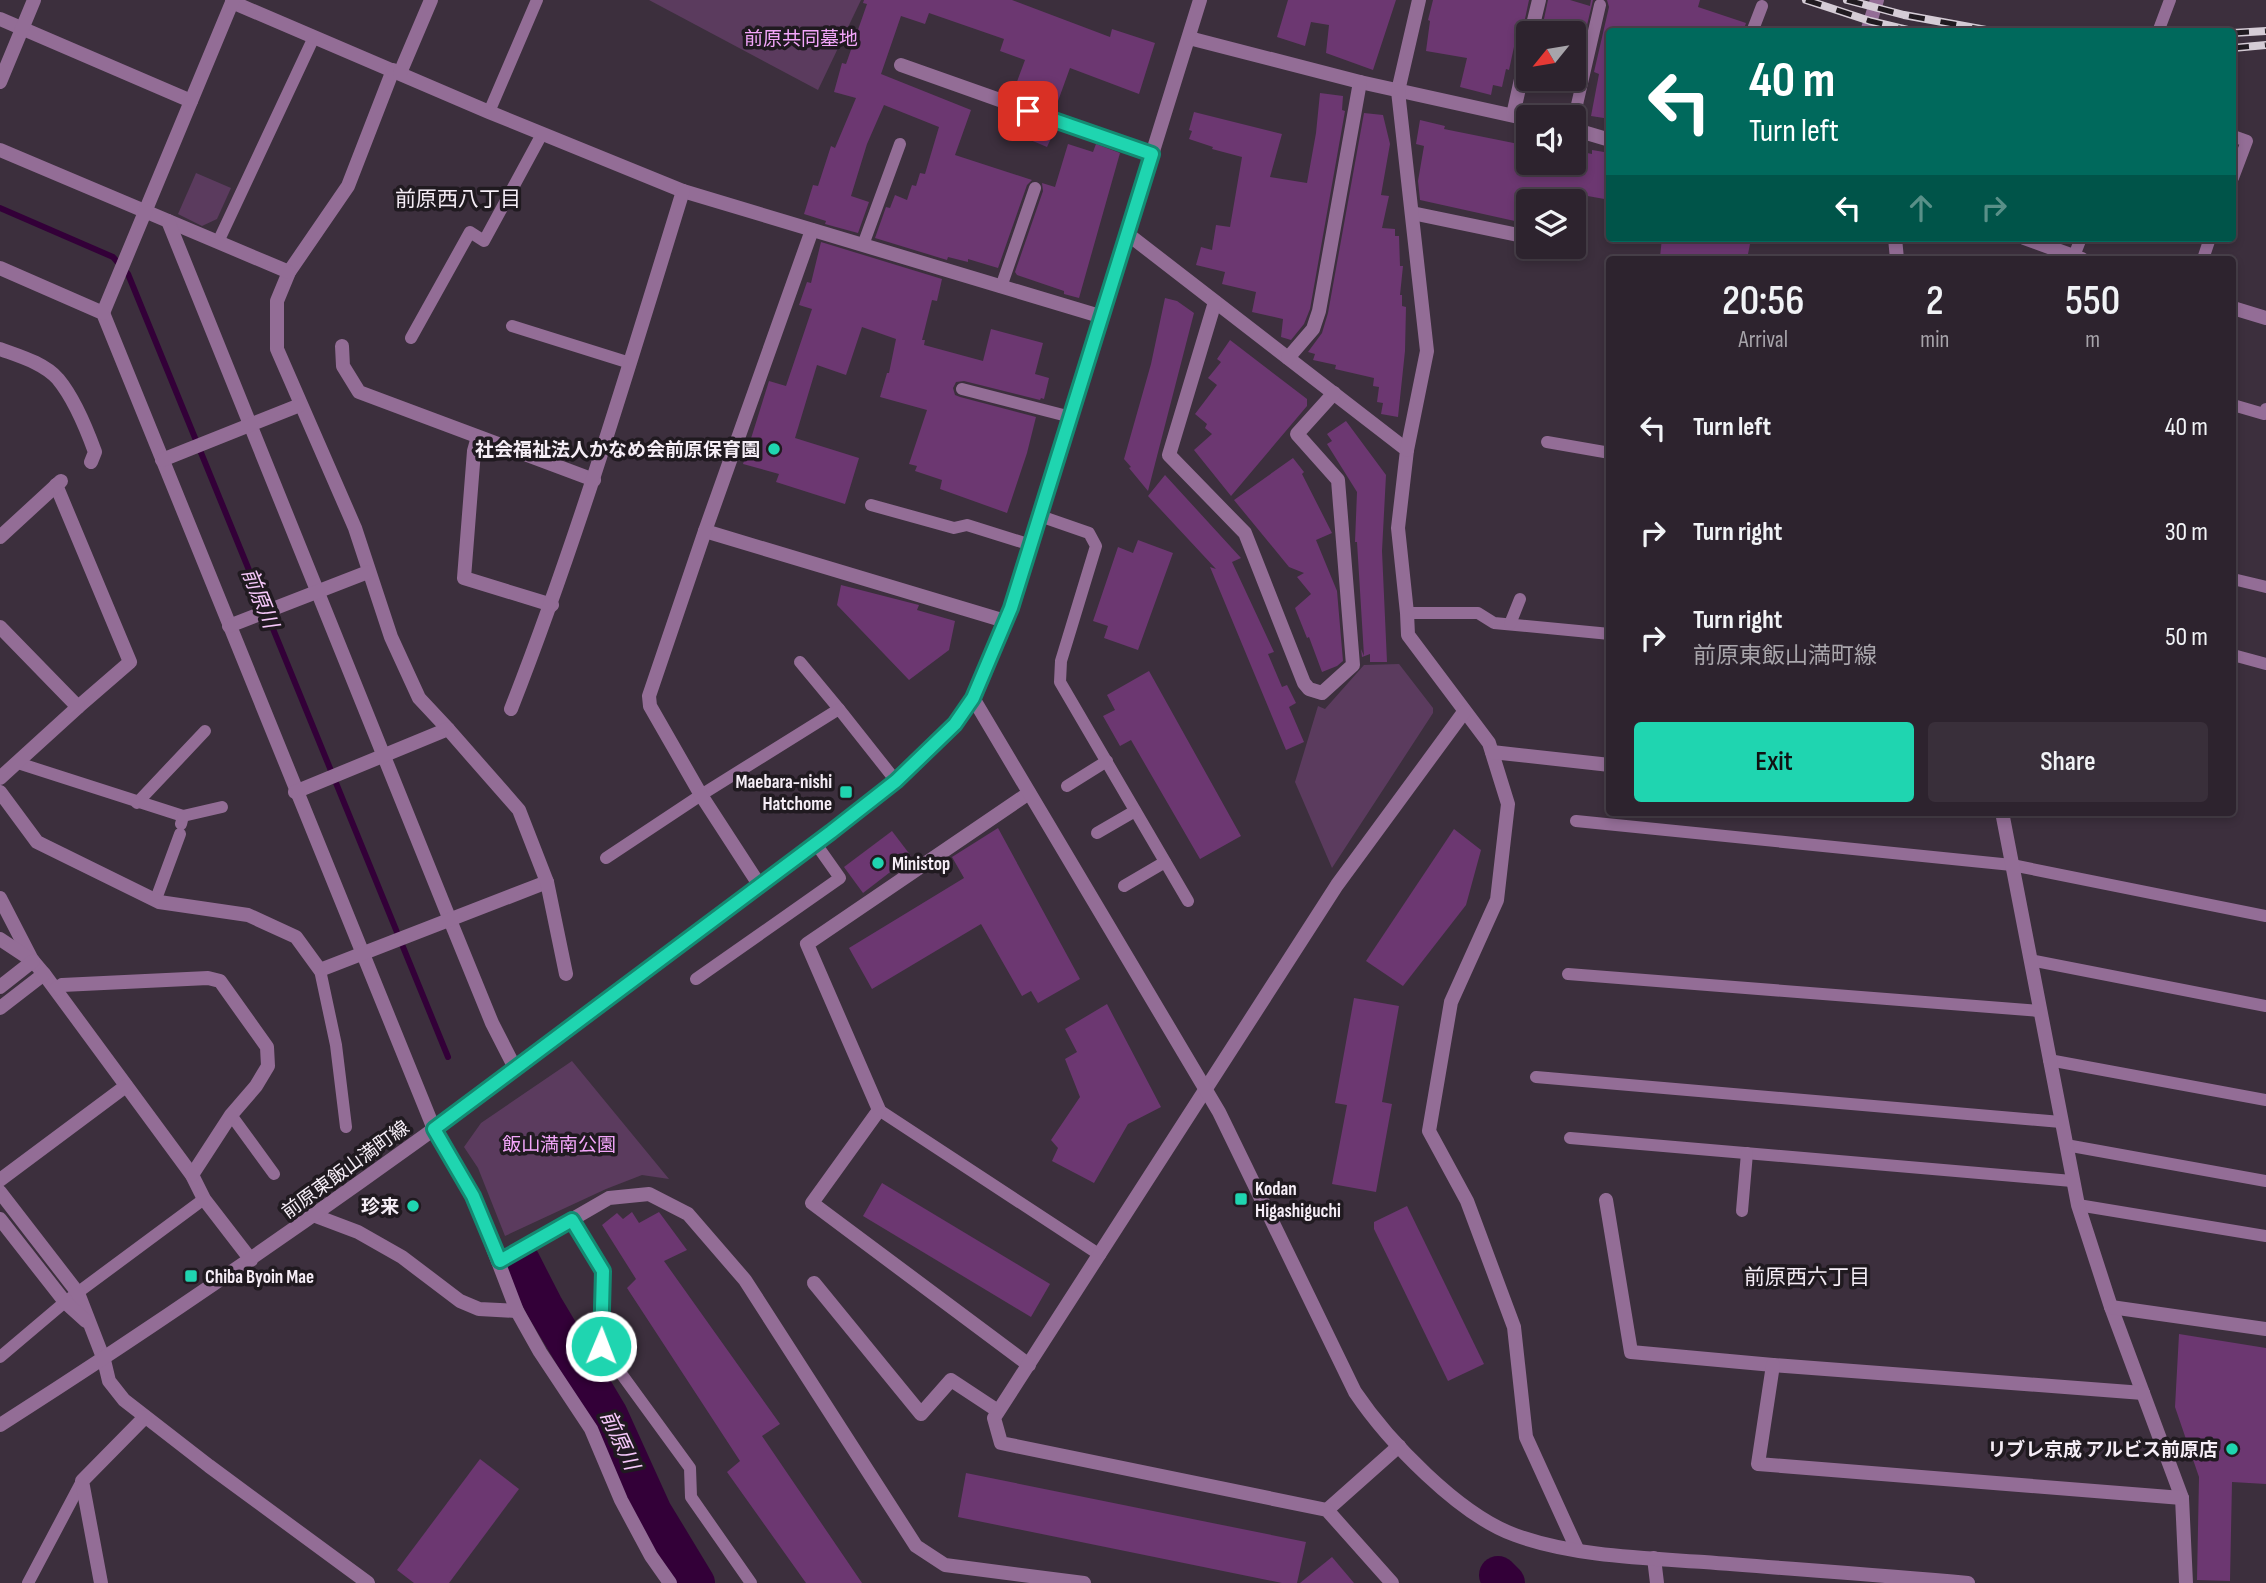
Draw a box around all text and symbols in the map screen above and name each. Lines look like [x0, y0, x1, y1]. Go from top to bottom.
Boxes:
north arrow [1516, 21, 1586, 91]
map controls [1516, 21, 1586, 259]
park label: 前原共同墓地 [744, 28, 858, 51]
text: 40 m [1749, 52, 1835, 111]
icon: left [1634, 56, 1725, 147]
pin [998, 81, 1058, 141]
icon: arrive [1009, 92, 1047, 130]
button: sound [1516, 105, 1586, 175]
text: Turn left [1749, 112, 1839, 151]
district label: 前原西八丁目 [395, 187, 521, 212]
button: layers [1516, 189, 1586, 259]
icon: left [1829, 189, 1867, 227]
icon: ahead [1902, 189, 1940, 227]
icon: right [1975, 189, 2013, 227]
text: 20:56 [1722, 276, 1804, 327]
text: 2 [1926, 276, 1944, 327]
text: 550 [2065, 276, 2120, 327]
text: Arrival [1738, 326, 1788, 354]
text: min [1920, 326, 1949, 354]
text: m [2085, 326, 2100, 354]
icon: left [1634, 409, 1672, 447]
text: Turn left [1693, 412, 1771, 443]
text: 40 m [2165, 412, 2208, 443]
place label: 社会福祉法人かなめ会前原保育園 [475, 439, 760, 462]
marker: 社会福祉法人かなめ会前原保育園 [766, 441, 782, 457]
icon: right [1634, 514, 1672, 552]
text: Turn right [1693, 517, 1782, 548]
text: 30 m [2165, 517, 2208, 548]
water label: 前原川 [236, 564, 284, 634]
text: Turn right [1693, 605, 1782, 636]
icon: right [1634, 619, 1672, 657]
text: 50 m [2165, 622, 2208, 653]
text: 前原東飯山満町線 [1693, 642, 1877, 670]
button: Exit [1634, 722, 1914, 802]
button: Share [1928, 722, 2208, 802]
place label: Maebara-nishi Hatchome [736, 771, 832, 816]
marker: Maebara-nishi Hatchome [838, 784, 854, 800]
place label: Ministop [892, 853, 950, 876]
marker: Ministop [870, 855, 886, 871]
street label: 前原東飯山満町線 [278, 1116, 414, 1224]
park label: 飯山満南公園 [502, 1134, 616, 1157]
place label: Kodan Higashiguchi [1255, 1178, 1341, 1223]
marker: Kodan Higashiguchi [1233, 1191, 1249, 1207]
place label: 珍来 [361, 1196, 399, 1219]
marker: 珍来 [405, 1198, 421, 1214]
district label: 前原西六丁目 [1744, 1265, 1870, 1290]
place label: Chiba Byoin Mae [205, 1266, 314, 1289]
marker: Chiba Byoin Mae [183, 1268, 199, 1284]
position arrow [564, 1309, 638, 1383]
water label: 前原川 [595, 1406, 645, 1476]
place label: リブレ京成 アルビス前原店 [1987, 1439, 2218, 1462]
marker: リブレ京成 アルビス前原店 [2224, 1441, 2240, 1457]

